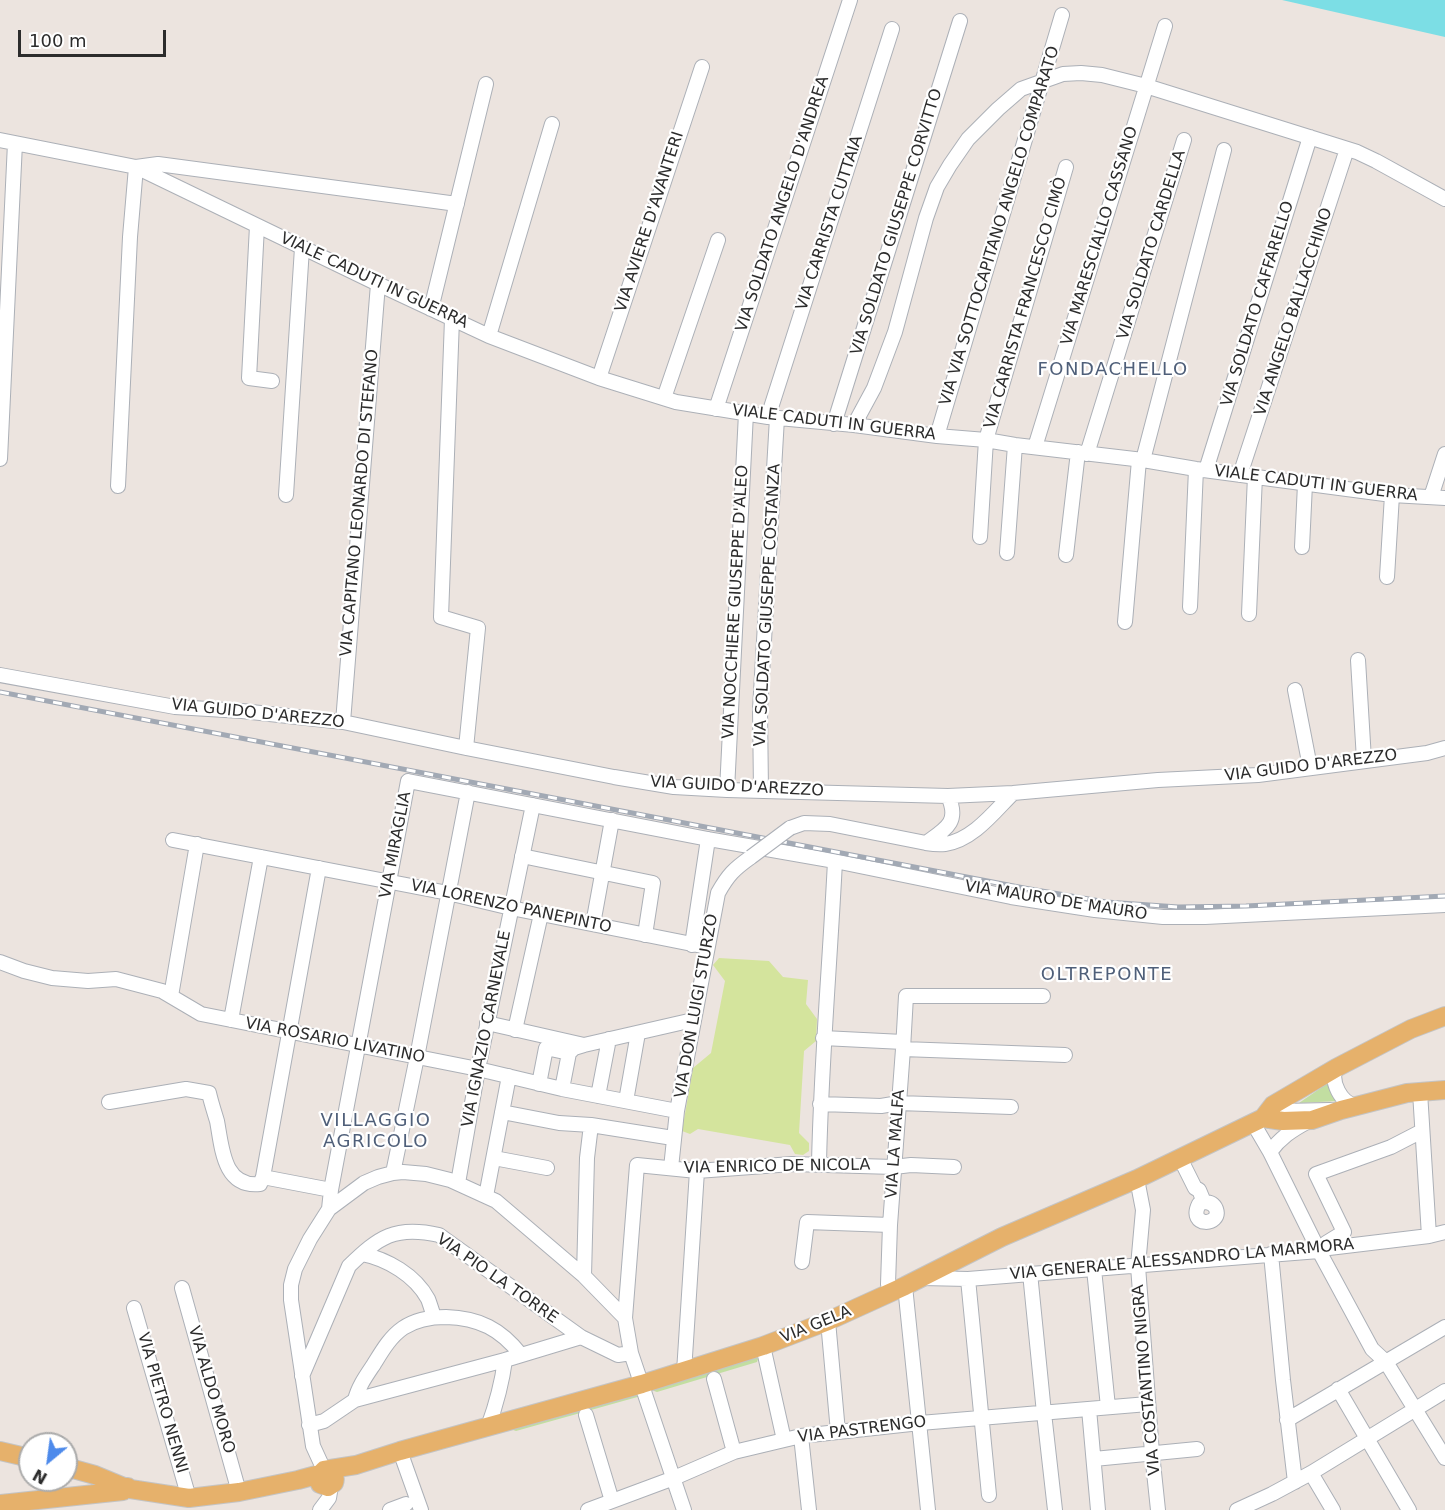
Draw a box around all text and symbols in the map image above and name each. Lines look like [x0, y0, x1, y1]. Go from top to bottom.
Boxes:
scale bar [21, 18, 170, 56]
text: 100 m [29, 30, 87, 51]
street label: VIA VIA SOTTOCAPITANO ANGELO COMPARATO [936, 44, 1064, 408]
street label: VIA SOLDATO ANGELO D'ANDREA [732, 74, 834, 334]
street label: VIA SOLDATO GIUSEPPE CORVITTO [847, 86, 947, 358]
street label: VIA MARESCIALLO CASSANO [1058, 124, 1142, 348]
street label: VIA AVIERE D'AVANTERI [612, 129, 688, 315]
street label: VIA CARRISTA CUTTAIA [793, 133, 867, 313]
street label: VIA SOLDATO CARDELLA [1114, 148, 1190, 342]
street label: VIA CARRISTA FRANCESCO CIMÒ [981, 175, 1071, 431]
street label: VIA SOLDATO CAFFARELLO [1218, 199, 1298, 409]
street label: VIA ANGELO BALLACCHINO [1251, 206, 1337, 418]
street label: VIALE CADUTI IN GUERRA [277, 229, 471, 333]
street label: VIA CAPITANO LEONARDO DI STEFANO [337, 349, 383, 657]
district label: FONDACHELLO [1037, 359, 1189, 381]
street label: VIALE CADUTI IN GUERRA [731, 401, 937, 445]
street label: VIALE CADUTI IN GUERRA [1213, 462, 1419, 506]
street label: VIA SOLDATO GIUSEPPE COSTANZA [751, 463, 785, 747]
street label: VIA NOCCHIERE GIUSEPPE D'ALEO [719, 464, 753, 740]
street label: VIA GUIDO D'AREZZO [171, 695, 345, 733]
street label: VIA GUIDO D'AREZZO [1224, 746, 1398, 786]
street label: VIA GUIDO D'AREZZO [650, 773, 824, 801]
street label: VIA MIRAGLIA [376, 790, 416, 900]
street label: VIA LORENZO PANEPINTO [409, 876, 613, 938]
street label: VIA MAURO DE MAURO [963, 877, 1149, 925]
street label: VIA DON LUIGI STURZO [671, 912, 723, 1100]
street label: VIA IGNAZIO CARNEVALE [458, 929, 516, 1129]
district label: OLTREPONTE [1041, 964, 1173, 986]
street label: VIA ROSARIO LIVATINO [244, 1014, 426, 1068]
street label: VIA LA MALFA [883, 1089, 909, 1199]
district label: VILLAGGIO AGRICOLO [321, 1110, 431, 1152]
street label: VIA ENRICO DE NICOLA [684, 1156, 870, 1178]
street label: VIA PIO LA TORRE [433, 1230, 561, 1328]
street label: VIA GENERALE ALESSANDRO LA MARMORA [1009, 1235, 1355, 1285]
street label: VIA COSTANTINO NIGRA [1129, 1284, 1165, 1476]
street label: VIA GELA [778, 1302, 854, 1348]
street label: VIA ALDO MORO [184, 1324, 238, 1456]
street label: VIA PIETRO NENNI [133, 1330, 191, 1476]
street label: VIA PASTRENGO [797, 1413, 927, 1447]
north arrow [18, 1432, 78, 1492]
text: N [30, 1465, 50, 1488]

